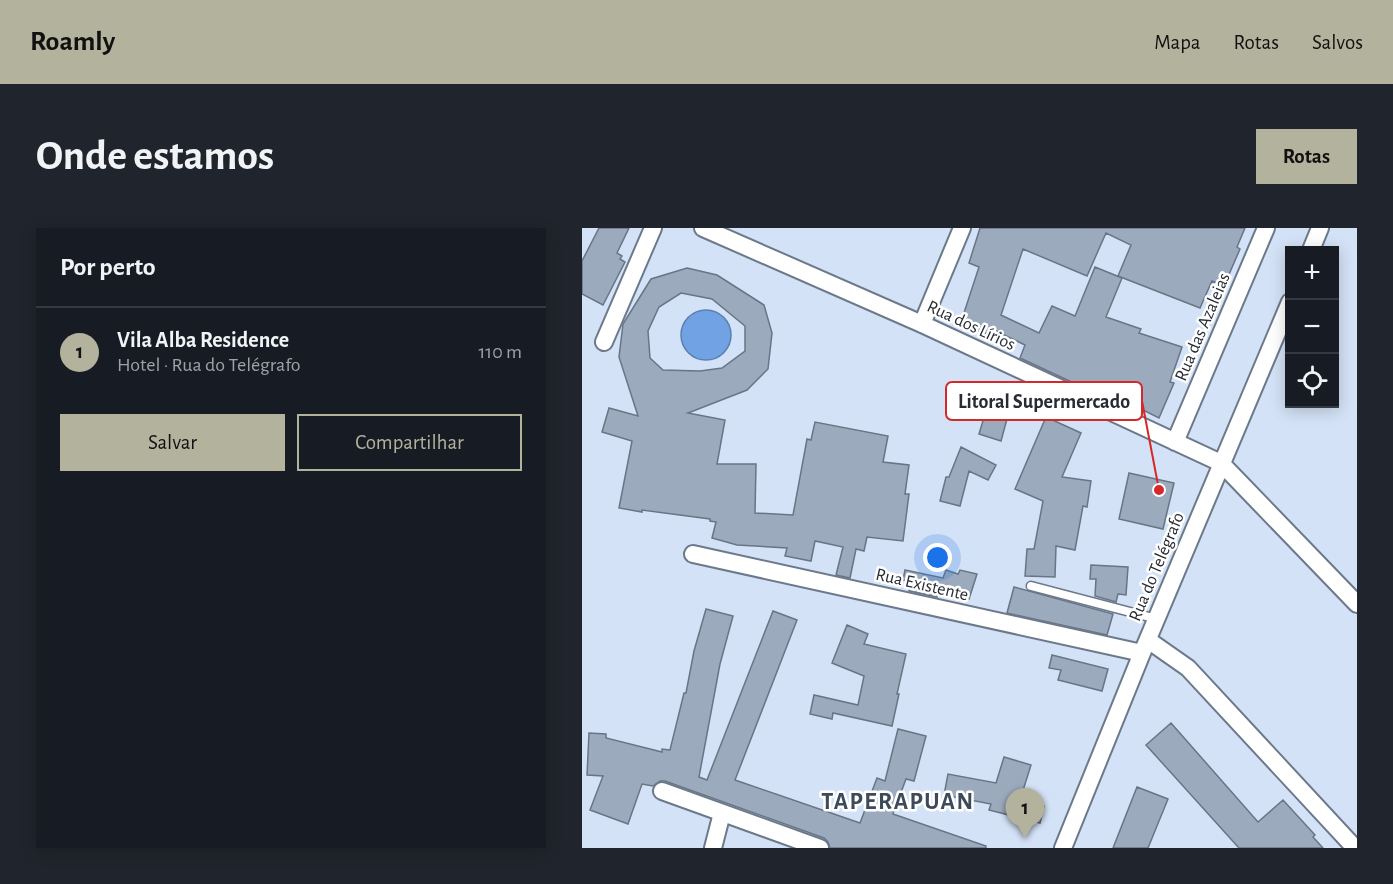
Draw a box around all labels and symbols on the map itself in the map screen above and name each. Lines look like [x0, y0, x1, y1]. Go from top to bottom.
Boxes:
street label: Rua das Azaleias [1172, 270, 1234, 384]
street label: Rua dos Lírios [924, 298, 1018, 354]
callout: Litoral Supermercado [946, 382, 1142, 420]
text: Litoral Supermercado [958, 392, 1130, 412]
street label: Rua do Telégrafo [1126, 510, 1188, 624]
your location [923, 543, 952, 572]
street label: Rua Existente [874, 566, 970, 604]
pin: 1 [1006, 788, 1044, 838]
district label: TAPERAPUAN [821, 790, 975, 814]

